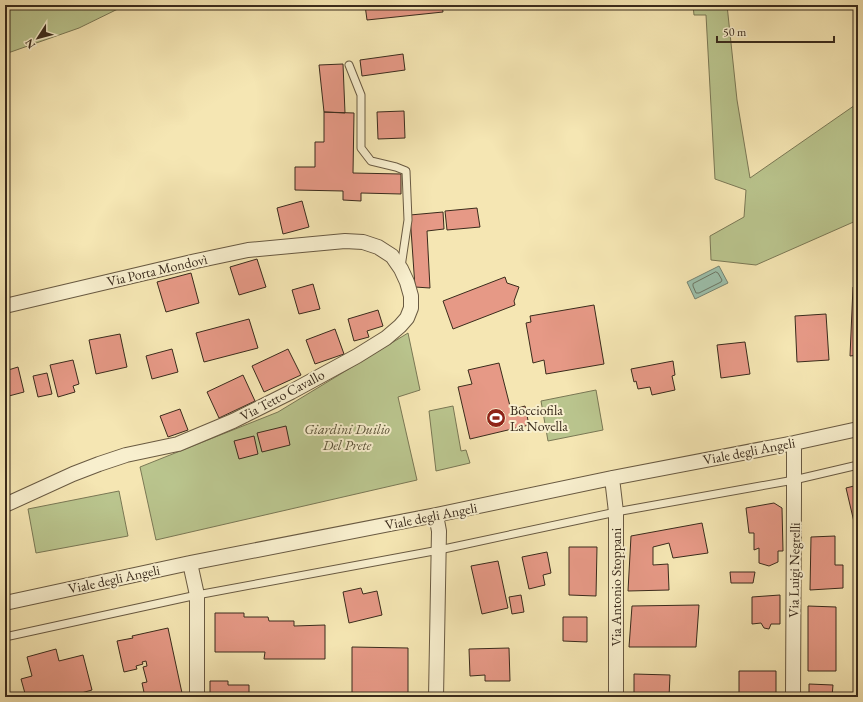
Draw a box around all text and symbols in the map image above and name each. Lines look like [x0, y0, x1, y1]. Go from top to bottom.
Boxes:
north arrow [18, 18, 58, 58]
scale bar [717, 18, 834, 44]
text: 50 m [723, 24, 747, 40]
text: N [22, 36, 38, 52]
street label: Via Porta Mondovì [105, 250, 209, 290]
street label: Via Tetto Cavallo [237, 365, 327, 425]
place label: Bocciofila La Novella [510, 401, 568, 435]
sports icon: Bocciofila La Novella [485, 407, 507, 429]
park label: Giardini Duilio Del Prete [304, 420, 390, 454]
street label: Viale degli Angeli [701, 433, 797, 469]
street label: Viale degli Angeli [383, 498, 479, 534]
street label: Via Luigi Negrelli [784, 522, 804, 618]
street label: Via Antonio Stoppani [607, 527, 625, 646]
street label: Viale degli Angeli [66, 560, 162, 598]

